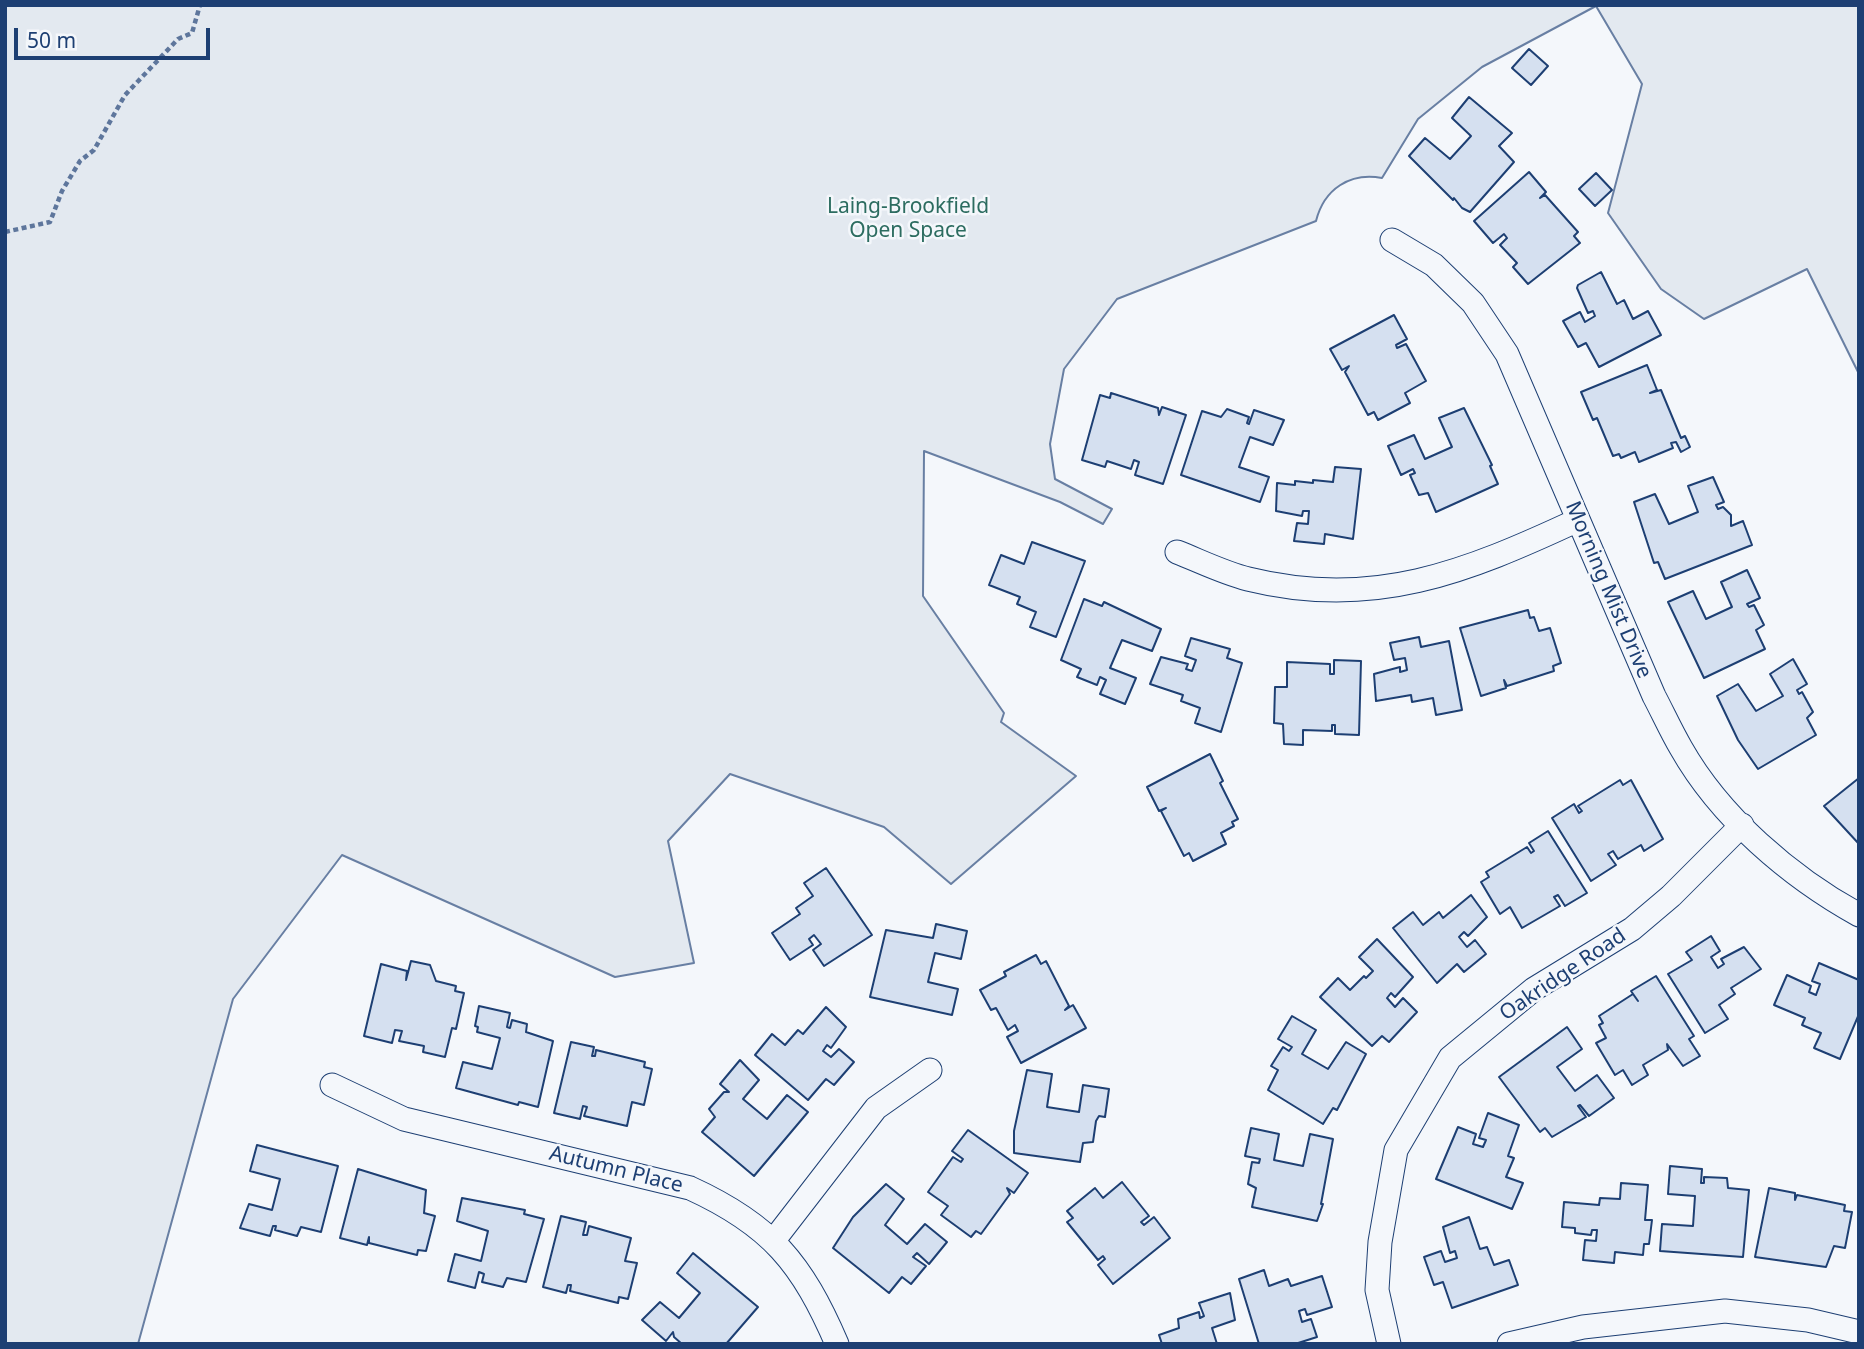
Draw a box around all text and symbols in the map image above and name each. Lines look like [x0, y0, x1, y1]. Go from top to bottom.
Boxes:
scale bar [18, 14, 214, 58]
text: 50 m [27, 26, 76, 54]
park label: Laing-Brookfield Open Space [827, 194, 989, 244]
street label: Morning Mist Drive [1559, 498, 1657, 682]
street label: Oakridge Road [1495, 923, 1631, 1027]
street label: Autumn Place [547, 1141, 685, 1199]

